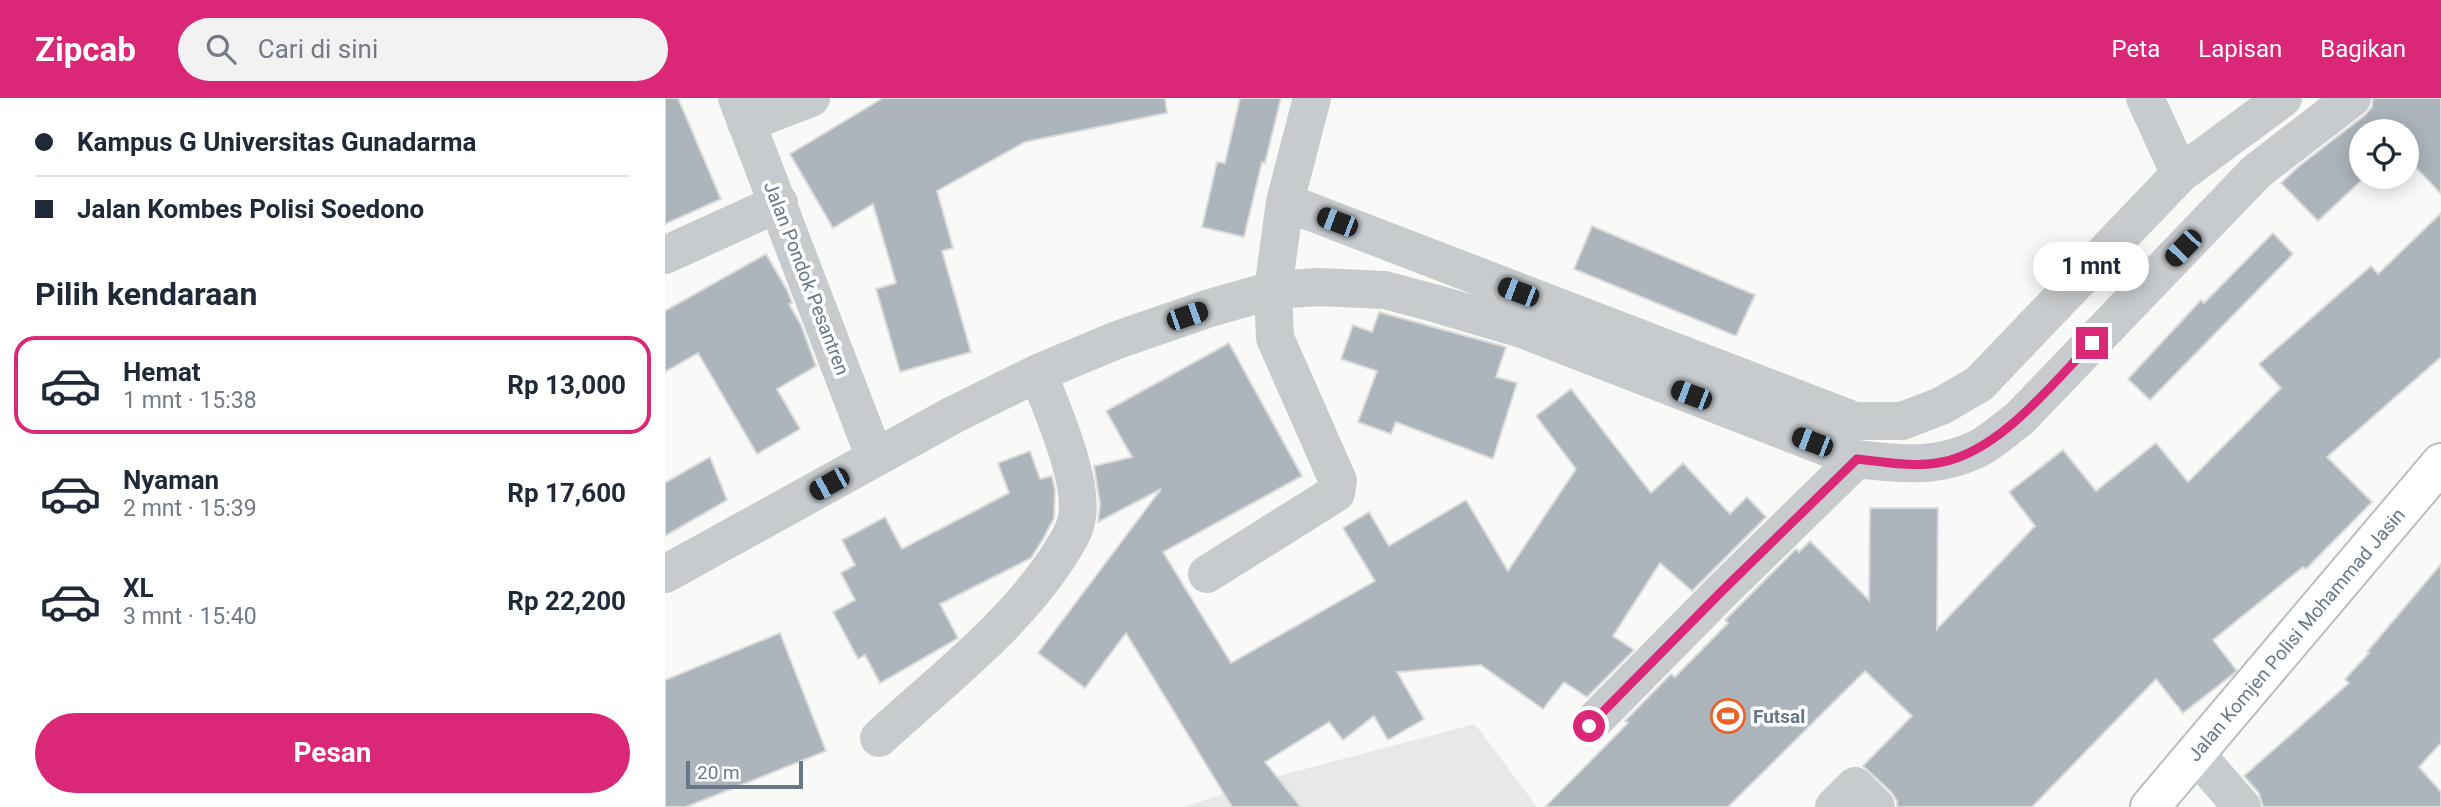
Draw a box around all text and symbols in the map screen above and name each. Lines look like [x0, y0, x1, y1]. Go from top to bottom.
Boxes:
search box [178, 18, 668, 81]
text: Zipcab [35, 30, 136, 69]
icon: search [202, 30, 240, 68]
text: Cari di sini [258, 34, 378, 64]
text: Peta [2112, 35, 2160, 63]
text: Lapisan [2198, 35, 2282, 63]
text: Bagikan [2320, 35, 2406, 63]
map controls [2349, 119, 2419, 189]
button: locate [2349, 119, 2419, 189]
text: Kampus G Universitas Gunadarma [77, 127, 476, 157]
street label: Jalan Pondok Pesantren [759, 178, 854, 378]
text: Jalan Kombes Polisi Soedono [77, 194, 424, 224]
car [1314, 205, 1361, 239]
car [2161, 226, 2206, 270]
callout: 1 mnt [2034, 242, 2150, 290]
text: 1 mnt [2061, 253, 2121, 280]
text: Pilih kendaraan [35, 275, 257, 313]
car [1495, 275, 1542, 309]
car [1164, 299, 1211, 333]
route end [2076, 327, 2108, 359]
icon: car [39, 354, 102, 417]
text: Hemat [123, 357, 201, 387]
text: Rp 13,000 [507, 370, 626, 400]
car [1668, 378, 1715, 412]
text: 1 mnt · 15:38 [123, 387, 257, 414]
car [1789, 425, 1836, 459]
icon: car [39, 462, 102, 525]
text: Nyaman [123, 465, 219, 495]
car [806, 465, 853, 503]
text: Rp 17,600 [507, 478, 626, 508]
text: 2 mnt · 15:39 [123, 495, 257, 522]
street label: Jalan Komjen Polisi Mohammad Jasin [2183, 504, 2410, 766]
icon: car [39, 570, 102, 633]
text: XL [123, 573, 154, 603]
text: Rp 22,200 [507, 586, 626, 616]
text: 3 mnt · 15:40 [123, 603, 257, 630]
sports icon: Futsal [1709, 697, 1747, 735]
place label: Futsal [1753, 705, 1805, 728]
route start [1573, 710, 1605, 742]
button: Pesan [35, 713, 630, 793]
scale bar [686, 758, 803, 790]
text: 20 m [697, 761, 740, 784]

